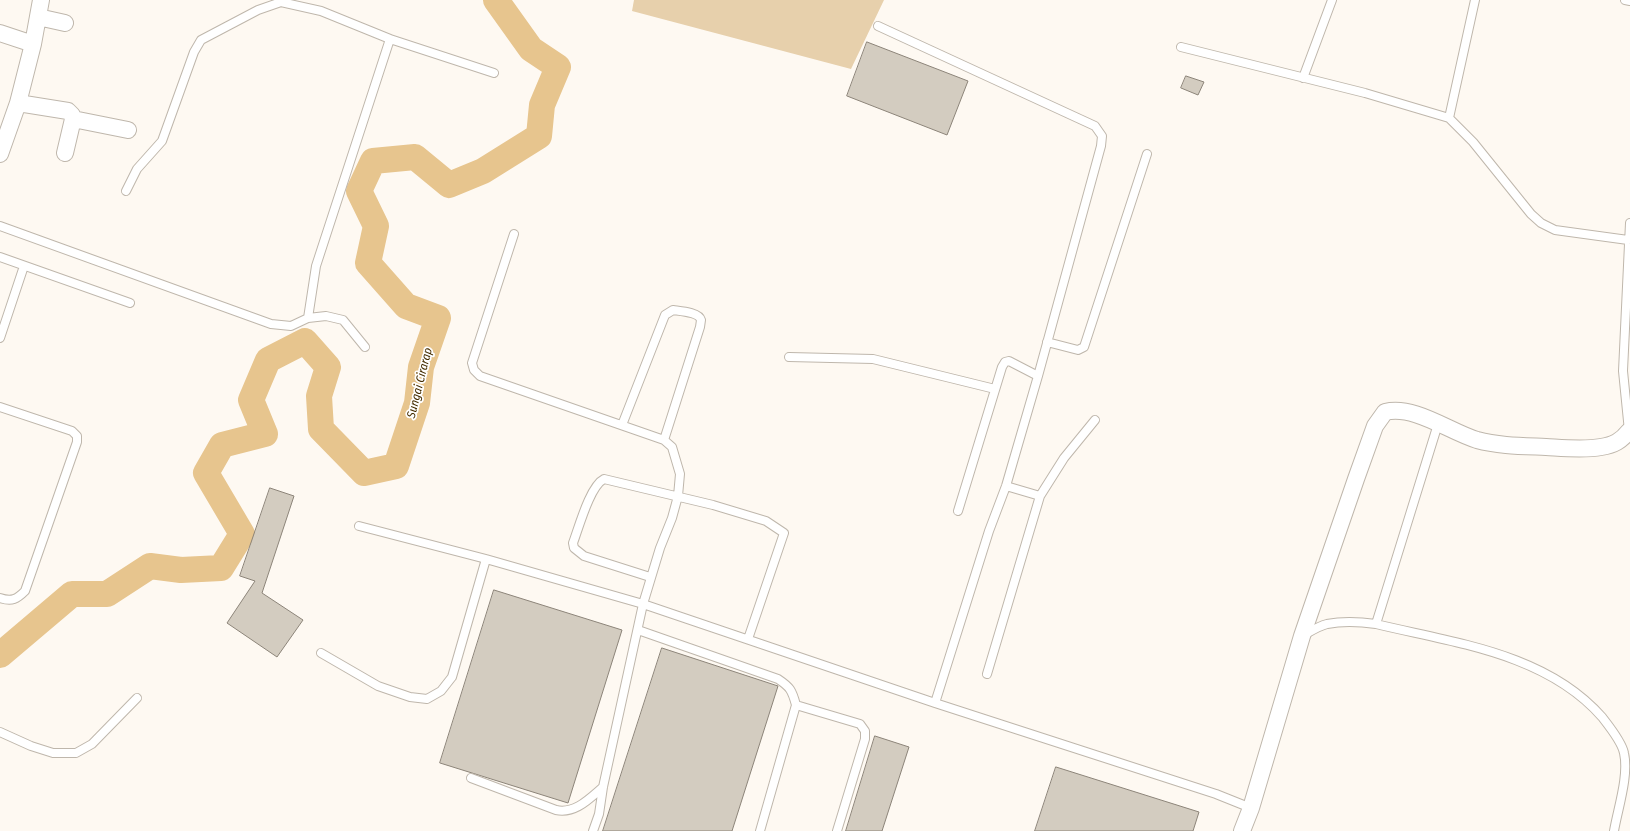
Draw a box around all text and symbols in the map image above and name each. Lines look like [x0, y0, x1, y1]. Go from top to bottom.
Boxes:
water label: Sungai Cirarap [404, 346, 436, 420]

